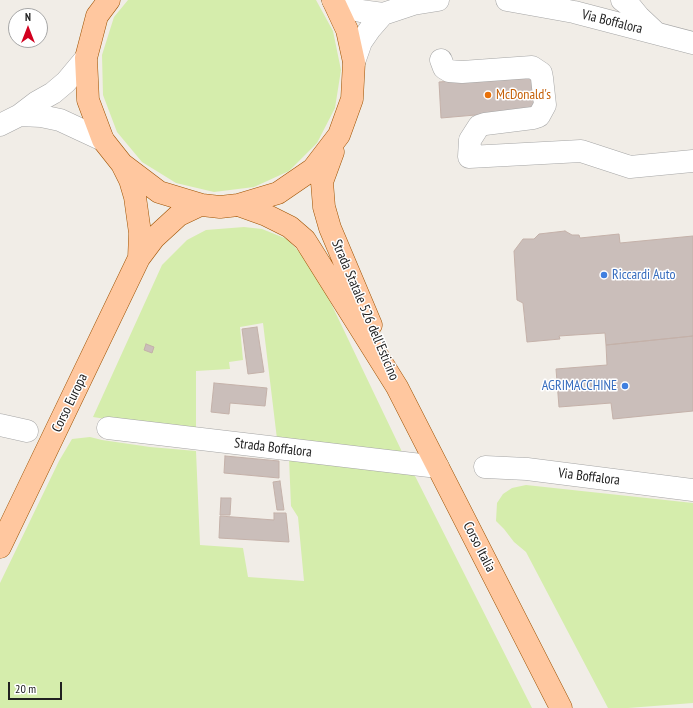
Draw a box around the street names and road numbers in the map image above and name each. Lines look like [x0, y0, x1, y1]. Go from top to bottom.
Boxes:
street label: Via Boffalora [580, 6, 644, 38]
street label: Strada Statale 526 dell'Esticino [328, 237, 402, 383]
street label: Corso Europa [49, 371, 91, 435]
street label: Strada Boffalora [233, 435, 313, 461]
street label: Via Boffalora [557, 465, 621, 489]
street label: Corso Italia [459, 519, 499, 575]

